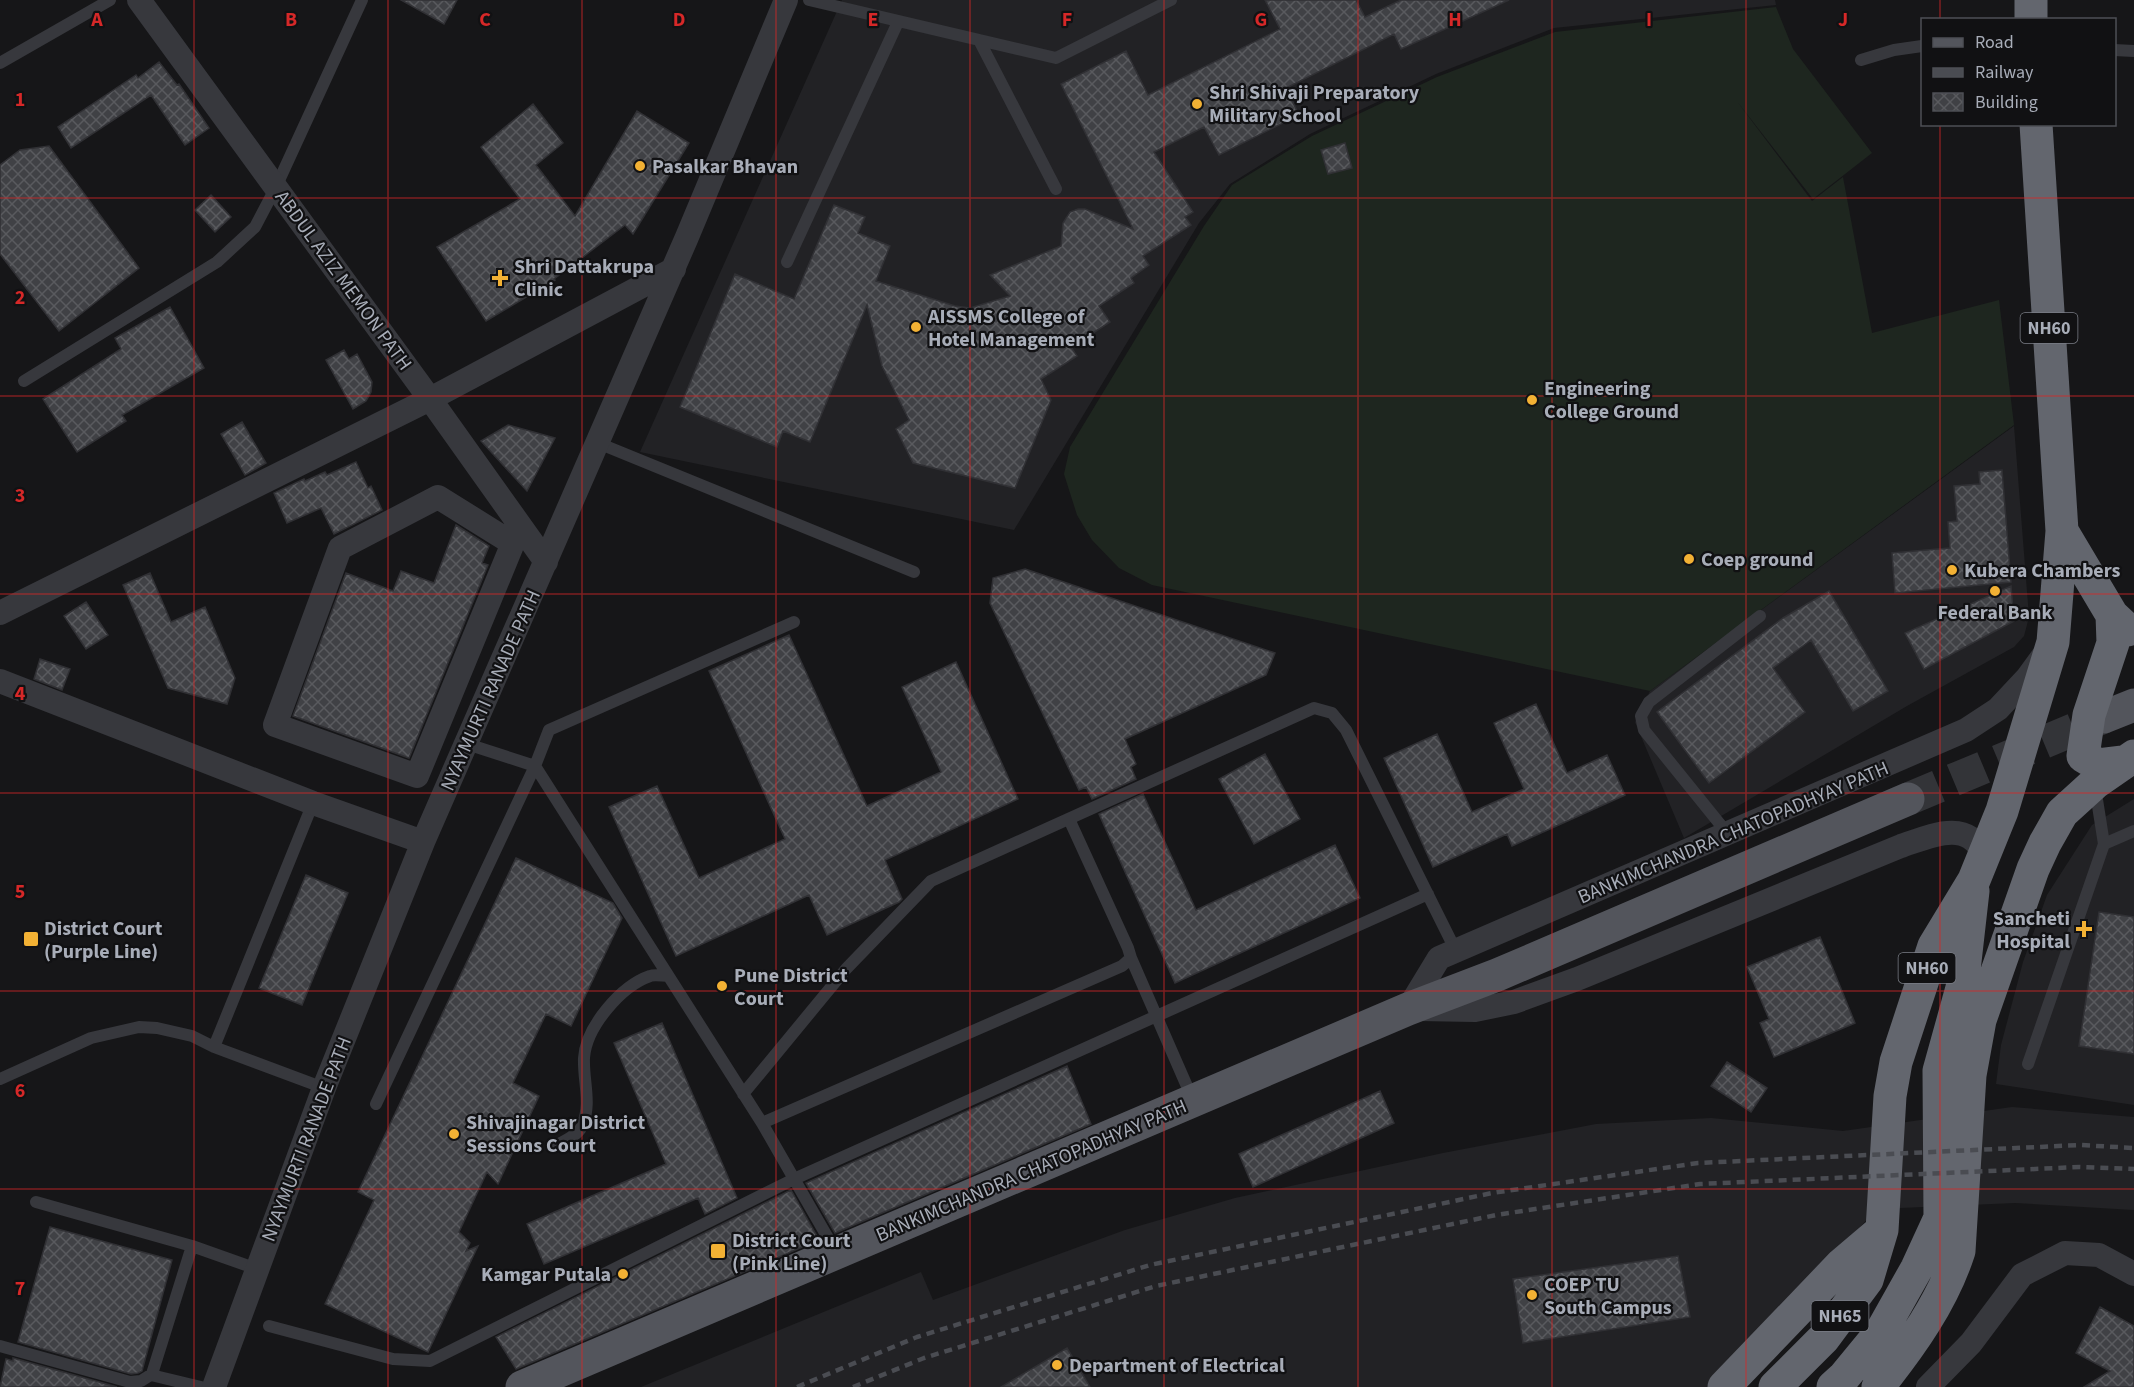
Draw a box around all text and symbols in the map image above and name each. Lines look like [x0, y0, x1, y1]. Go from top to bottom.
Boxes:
text: A [90, 6, 103, 34]
text: B [285, 6, 297, 34]
text: C [479, 6, 491, 34]
text: D [673, 6, 685, 34]
text: E [868, 6, 878, 34]
text: F [1062, 6, 1072, 34]
text: G [1255, 6, 1267, 34]
text: H [1448, 6, 1462, 34]
text: I [1646, 6, 1652, 34]
text: J [1838, 6, 1848, 34]
legend [1921, 18, 2116, 126]
text: Road [1975, 30, 2014, 55]
text: Railway [1975, 60, 2034, 85]
place label: Shri Shivaji Preparatory Military School [1209, 79, 1420, 130]
text: 1 [15, 86, 25, 114]
text: Building [1975, 90, 2038, 115]
marker: Shri Shivaji Preparatory Military School [1190, 97, 1204, 111]
place label: Pasalkar Bhavan [652, 153, 798, 181]
marker: Pasalkar Bhavan [633, 159, 647, 173]
street label: ABDUL AZIZ MEMON PATH [268, 185, 418, 377]
place label: Shri Dattakrupa Clinic [514, 253, 654, 304]
marker: Shri Dattakrupa Clinic [491, 269, 509, 287]
text: 2 [15, 284, 25, 312]
place label: AISSMS College of Hotel Management [927, 303, 1095, 354]
road number: NH60 [2020, 313, 2078, 343]
marker: AISSMS College of Hotel Management [909, 320, 923, 334]
place label: Engineering College Ground [1544, 375, 1679, 426]
marker: Engineering College Ground [1525, 393, 1539, 407]
text: 3 [15, 482, 25, 510]
place label: Coep ground [1701, 546, 1813, 574]
marker: Coep ground [1682, 552, 1696, 566]
place label: Kubera Chambers [1964, 557, 2121, 585]
marker: Kubera Chambers [1945, 563, 1959, 577]
marker: Federal Bank [1988, 584, 2002, 598]
street label: NYAYMURTI RANADE PATH [434, 585, 548, 795]
place label: Federal Bank [1938, 599, 2053, 627]
text: 4 [15, 680, 26, 708]
street label: BANKIMCHANDRA CHATOPADHYAY PATH [1574, 755, 1893, 911]
text: 5 [15, 878, 25, 906]
place label: Sancheti Hospital [1993, 905, 2070, 956]
place label: District Court (Purple Line) [44, 915, 163, 966]
marker: Sancheti Hospital [2075, 920, 2093, 938]
marker: District Court (Purple Line) [22, 930, 40, 948]
road number: NH60 [1898, 953, 1956, 983]
place label: Pune District Court [734, 962, 848, 1013]
marker: Pune District Court [715, 979, 729, 993]
street label: NYAYMURTI RANADE PATH [255, 1033, 359, 1246]
text: 6 [15, 1077, 25, 1105]
street label: BANKIMCHANDRA CHATOPADHYAY PATH [872, 1093, 1191, 1249]
place label: Shivajinagar District Sessions Court [466, 1109, 646, 1160]
marker: Shivajinagar District Sessions Court [447, 1127, 461, 1141]
place label: District Court (Pink Line) [732, 1227, 851, 1278]
marker: District Court (Pink Line) [709, 1242, 727, 1260]
place label: Kamgar Putala [481, 1261, 611, 1289]
marker: Kamgar Putala [616, 1267, 630, 1281]
place label: COEP TU South Campus [1544, 1271, 1672, 1322]
text: 7 [15, 1275, 25, 1303]
marker: COEP TU South Campus [1525, 1288, 1539, 1302]
road number: NH65 [1812, 1301, 1868, 1331]
place label: Department of Electrical [1069, 1352, 1285, 1380]
marker: Department of Electrical [1050, 1358, 1064, 1372]

